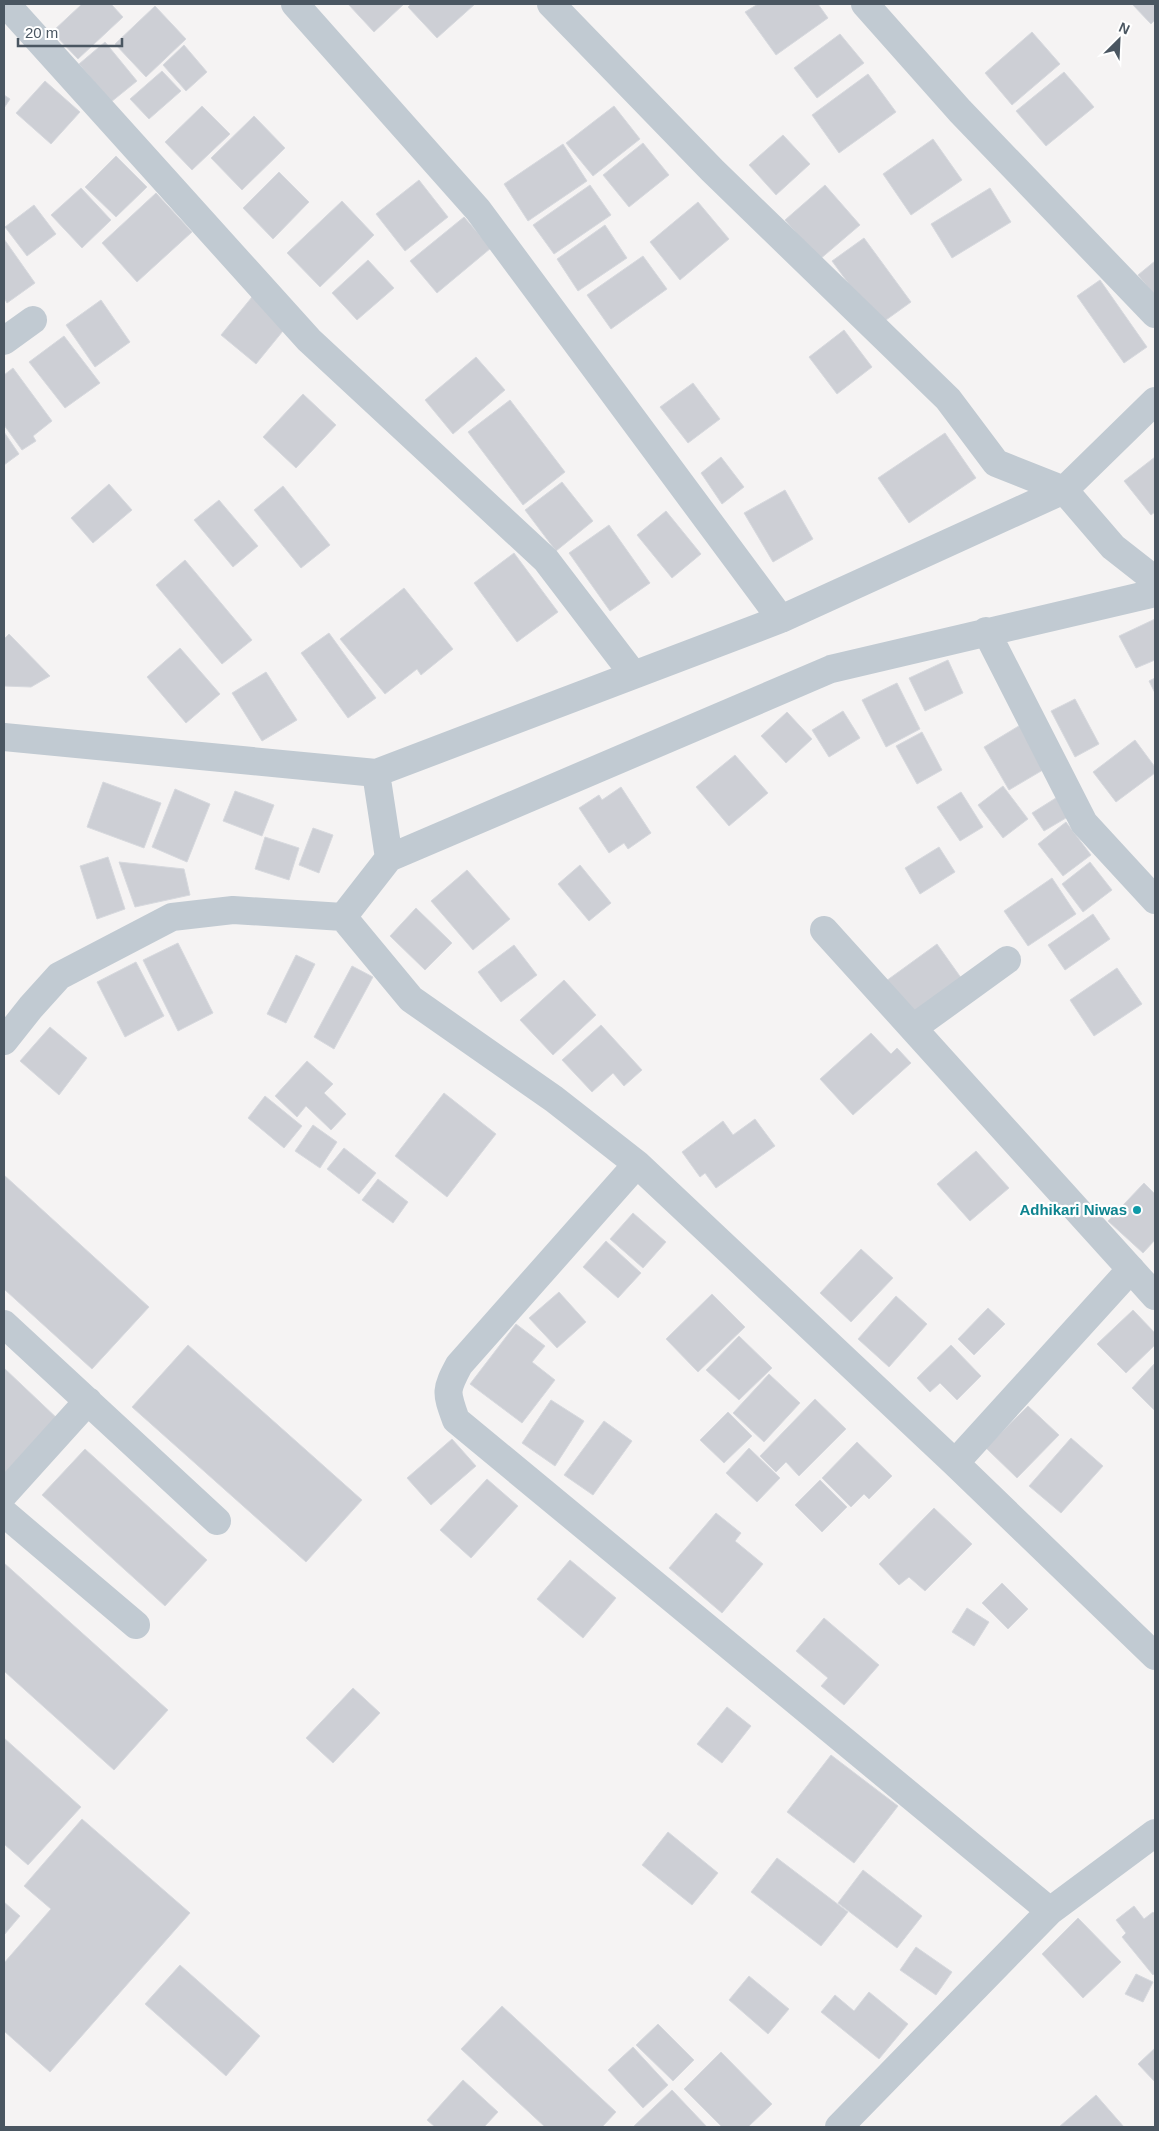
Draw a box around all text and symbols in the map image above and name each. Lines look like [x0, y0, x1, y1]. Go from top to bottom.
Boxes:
scale bar [18, 15, 121, 47]
north arrow [1094, 15, 1144, 65]
text: N [1116, 19, 1132, 37]
text: 20 m [25, 24, 58, 41]
place label: Adhikari Niwas [1019, 1201, 1127, 1218]
marker: Adhikari Niwas [1131, 1204, 1143, 1216]

